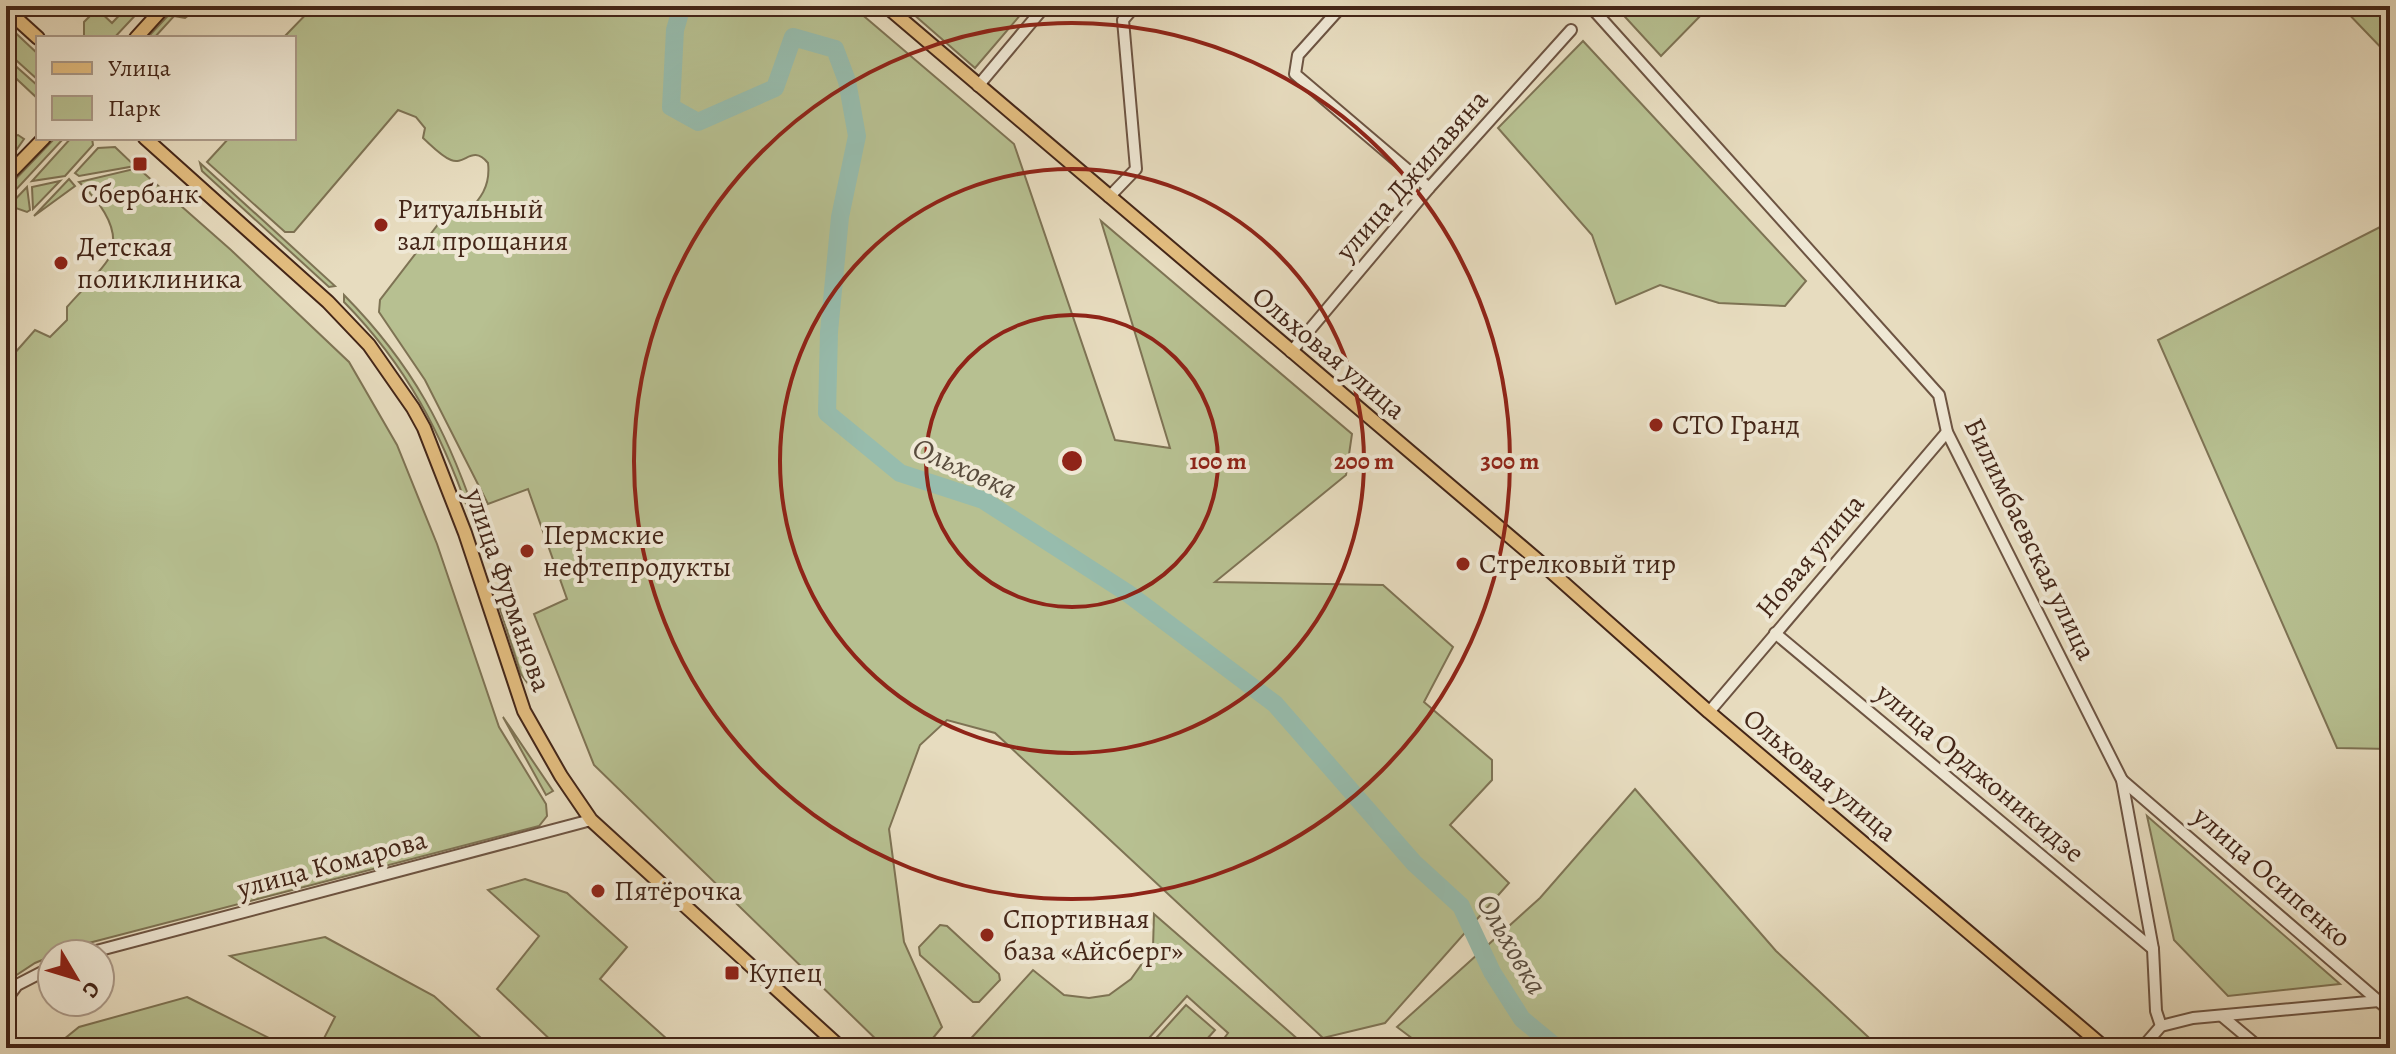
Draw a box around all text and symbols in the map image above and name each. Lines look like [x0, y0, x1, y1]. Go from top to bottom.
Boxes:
legend [36, 36, 296, 140]
text: Улица [108, 52, 171, 84]
street label: улица Джилавяна [1326, 81, 1497, 269]
text: Парк [108, 92, 161, 124]
marker: Сбербанк [131, 155, 149, 173]
place label: Сбербанк [81, 175, 199, 213]
place label: Ритуальный зал прощания [397, 190, 568, 260]
marker: Ритуальный зал прощания [372, 216, 390, 234]
place label: Детская поликлиника [77, 228, 242, 298]
marker: Детская поликлиника [52, 254, 70, 272]
street label: Ольховая улица [1244, 277, 1414, 429]
place label: СТО Гранд [1672, 406, 1800, 444]
street label: Билимбаевская улица [1955, 411, 2105, 667]
marker: СТО Гранд [1647, 416, 1665, 434]
water label: Ольховка [906, 427, 1024, 509]
text: 100 m [1189, 445, 1247, 477]
text: 200 m [1334, 445, 1394, 477]
text: 300 m [1481, 445, 1539, 477]
centre of rings [1058, 447, 1086, 475]
street label: улица Фурманова [455, 482, 561, 697]
street label: Новая улица [1747, 486, 1873, 626]
place label: Пермские нефтепродукты [543, 516, 731, 586]
marker: Пермские нефтепродукты [518, 542, 536, 560]
place label: Стрелковый тир [1479, 545, 1676, 583]
marker: Стрелковый тир [1454, 555, 1472, 573]
street label: улица Орджоникидзе [1867, 674, 2092, 872]
street label: Ольховая улица [1735, 699, 1905, 851]
street label: улица Осипенко [2184, 797, 2359, 956]
street label: улица Комарова [232, 820, 431, 908]
place label: Пятёрочка [614, 872, 742, 910]
marker: Пятёрочка [589, 882, 607, 900]
water label: Ольховка [1467, 886, 1557, 1002]
place label: Спортивная база «Айсберг» [1003, 900, 1183, 970]
marker: Спортивная база «Айсберг» [978, 926, 996, 944]
north arrow [36, 938, 116, 1018]
place label: Купец [748, 954, 822, 992]
marker: Купец [723, 964, 741, 982]
text: С [75, 975, 107, 1004]

